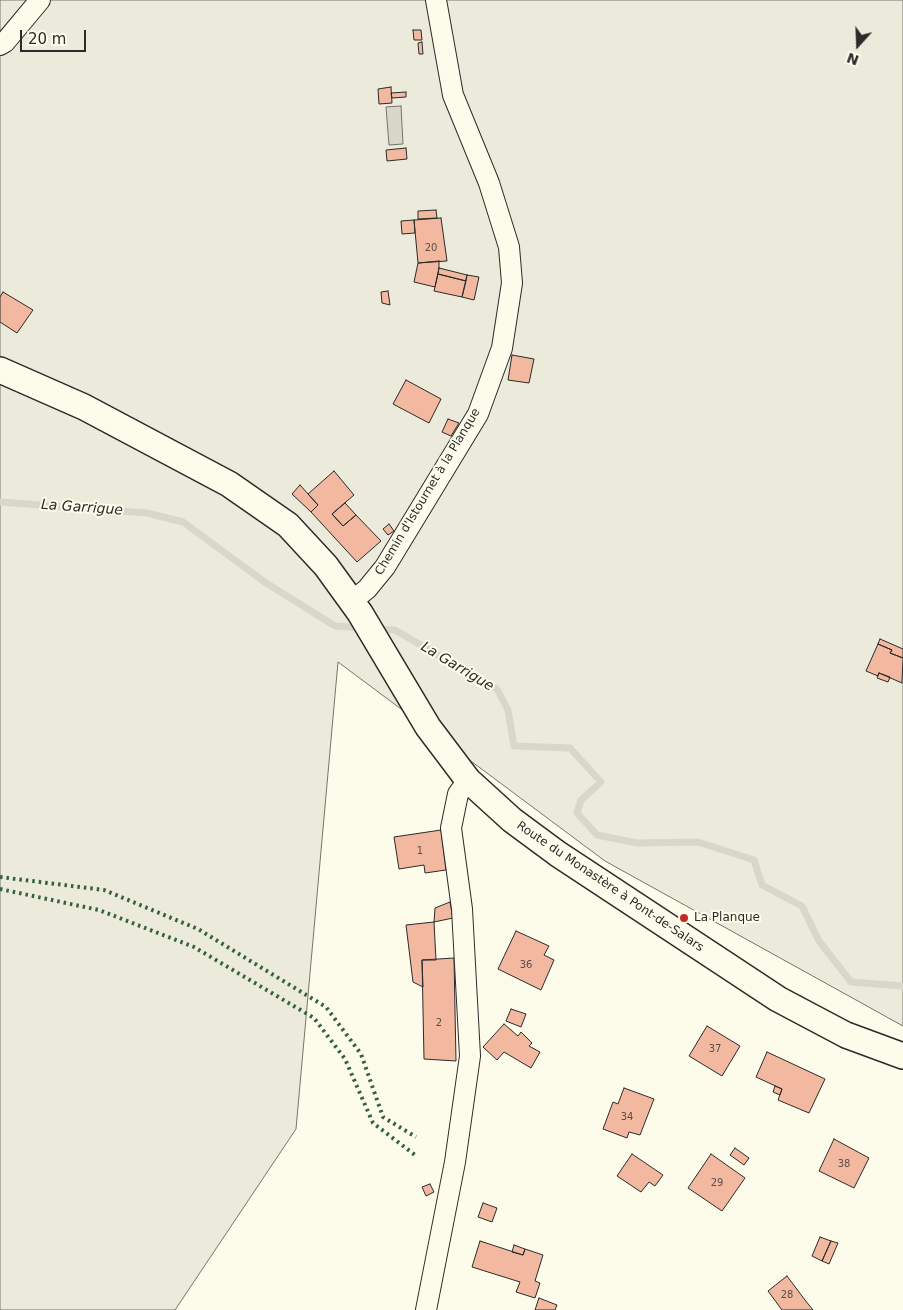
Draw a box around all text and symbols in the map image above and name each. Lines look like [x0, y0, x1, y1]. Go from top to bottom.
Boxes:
scale bar [22, 20, 89, 52]
north arrow [833, 20, 883, 70]
text: 20 m [28, 30, 66, 48]
text: N [845, 50, 861, 69]
house number: 20 [425, 242, 437, 254]
street label: Chemin d'Istournet à la Planque [372, 406, 484, 578]
water label: La Garrigue [40, 497, 124, 519]
water label: La Garrigue [418, 639, 496, 695]
street label: Route du Monastère à Pont-de-Salars [514, 819, 706, 955]
house number: 1 [417, 845, 423, 857]
place label: La Planque [694, 911, 760, 925]
marker: La Planque [678, 912, 690, 924]
house number: 36 [520, 959, 532, 971]
house number: 2 [436, 1017, 442, 1029]
house number: 37 [709, 1043, 721, 1055]
house number: 34 [621, 1111, 633, 1123]
house number: 38 [838, 1158, 850, 1170]
house number: 29 [711, 1177, 723, 1189]
house number: 28 [781, 1289, 793, 1301]

